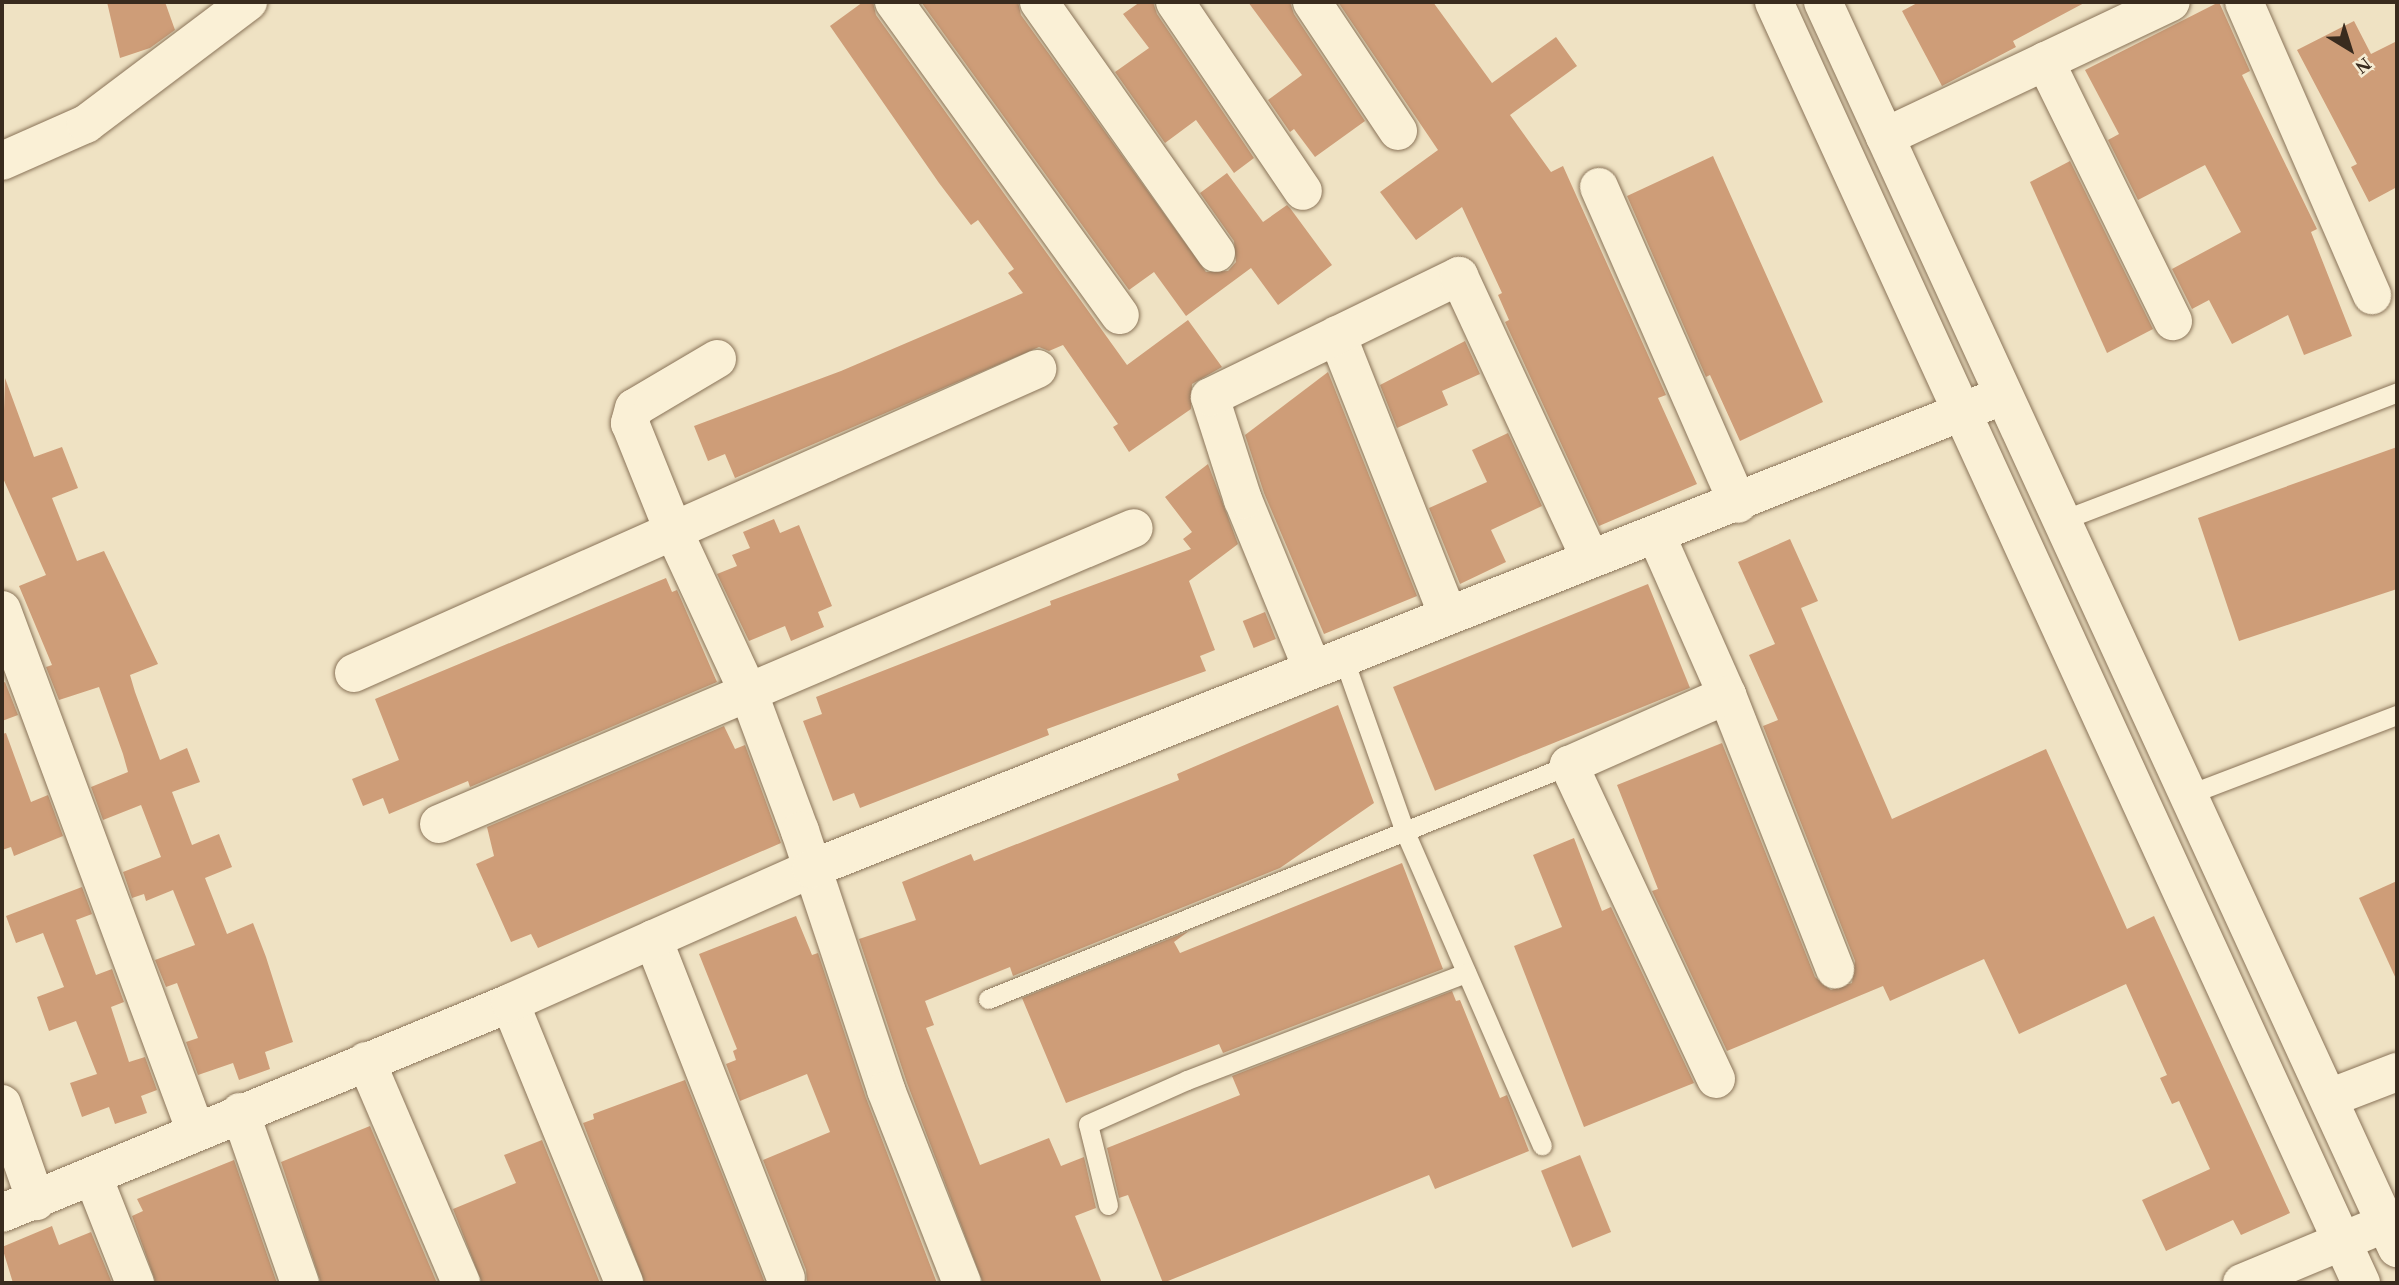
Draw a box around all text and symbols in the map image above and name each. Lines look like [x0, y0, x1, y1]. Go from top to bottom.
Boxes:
north arrow [2315, 14, 2385, 84]
text: N [2351, 53, 2375, 78]

